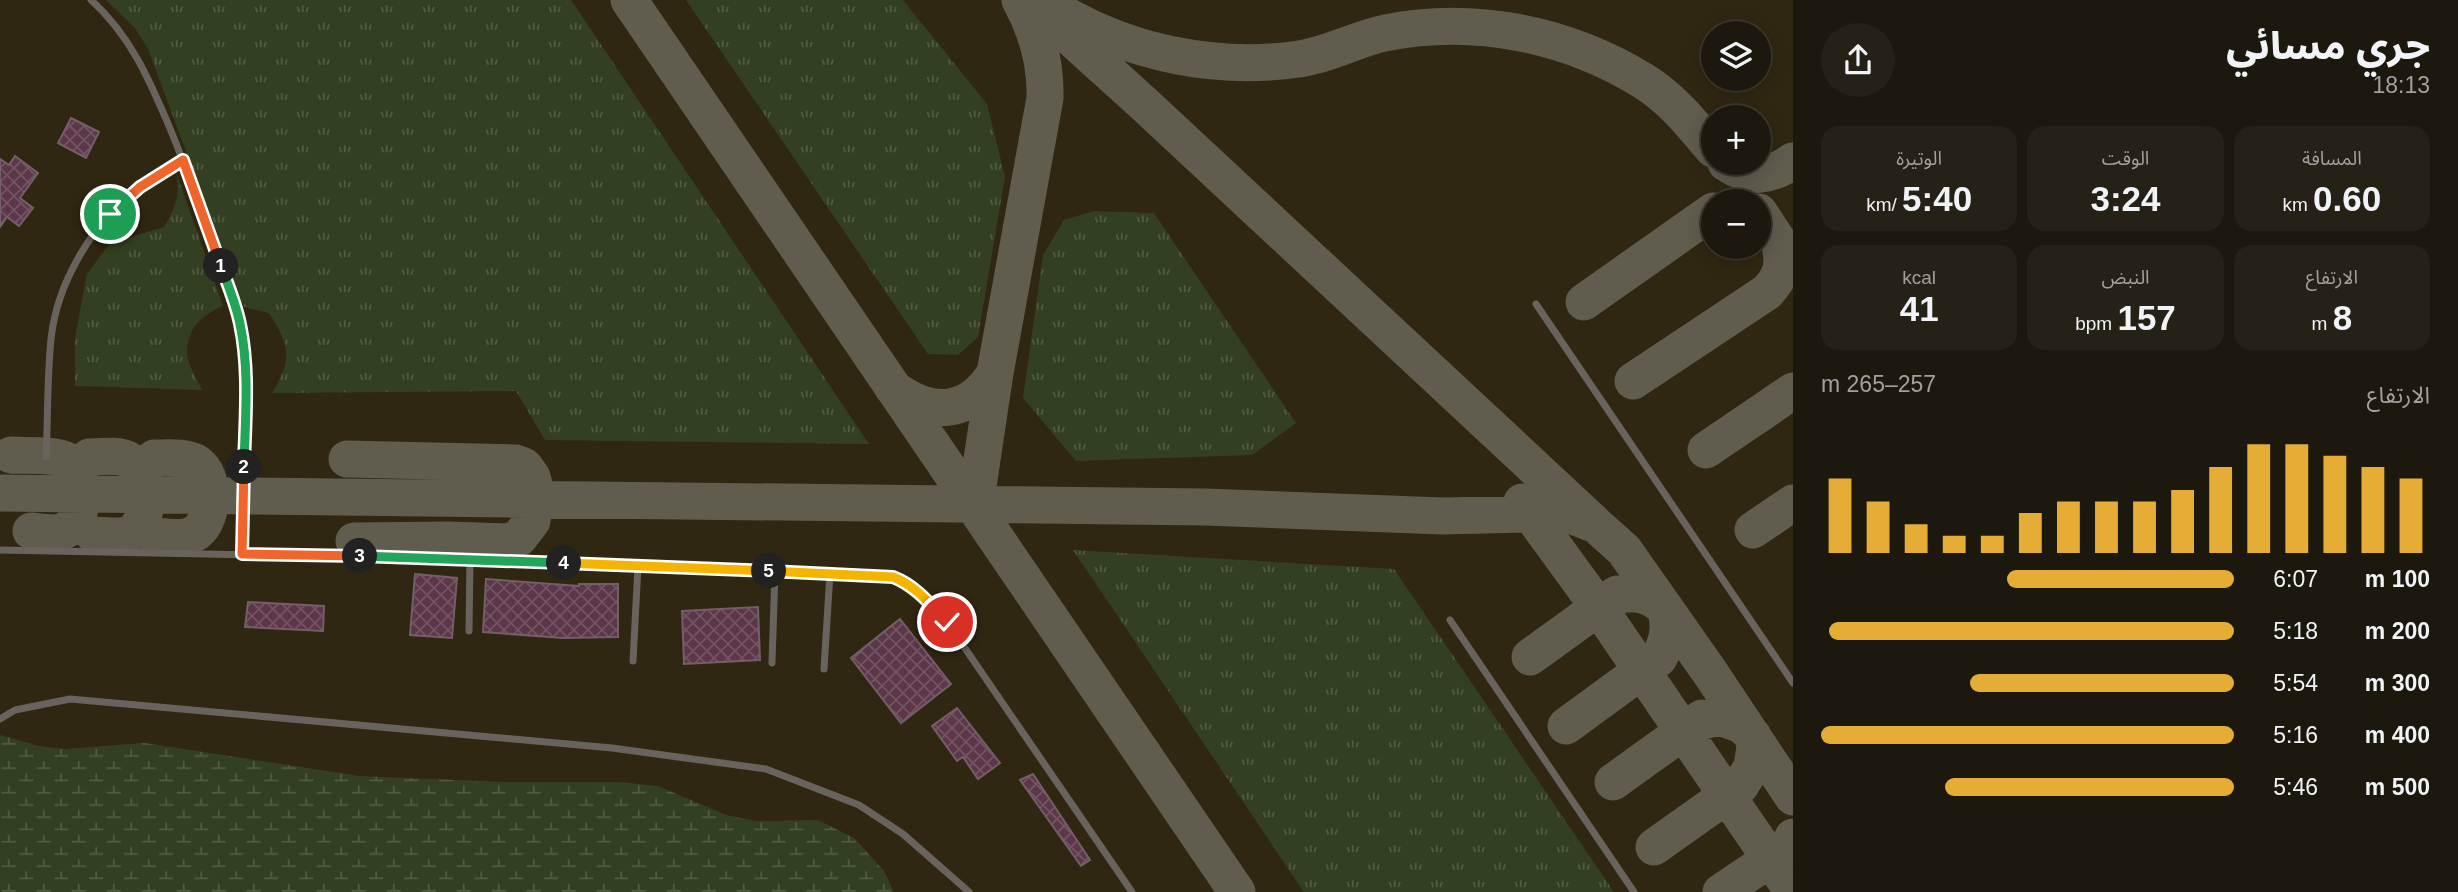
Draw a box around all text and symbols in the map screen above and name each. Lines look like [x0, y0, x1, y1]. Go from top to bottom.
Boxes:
map controls [1701, 21, 1771, 259]
button: layers [1701, 21, 1771, 91]
button: share [1821, 23, 1895, 97]
text: جري مسائي [2226, 25, 2430, 67]
text: 18:13 [2372, 72, 2430, 98]
button: + [1701, 105, 1771, 175]
text: الوتيرة [1896, 148, 1942, 169]
text: الوقت [2102, 148, 2149, 169]
text: المسافة [2302, 148, 2362, 169]
text: 5:40 [1902, 179, 1972, 218]
text: 3:24 [2090, 179, 2161, 218]
text: 0.60 [2313, 179, 2381, 218]
pin [80, 184, 140, 244]
button: − [1701, 189, 1771, 259]
text: /km [1866, 194, 1902, 215]
text: km [2282, 194, 2313, 215]
icon: arrive [91, 195, 129, 233]
pin: 1 [204, 248, 238, 284]
text: 1 [215, 255, 226, 276]
text: kcal [1902, 267, 1936, 288]
text: النبض [2101, 267, 2150, 288]
text: الارتفاع [2306, 267, 2358, 288]
text: 41 [1900, 289, 1939, 328]
text: 157 [2117, 298, 2176, 337]
text: 8 [2333, 298, 2352, 337]
text: bpm [2075, 313, 2117, 334]
text: m [2312, 313, 2333, 334]
text: 257–265 m [1821, 371, 1936, 397]
text: الارتفاع [2367, 382, 2430, 408]
pin: 2 [226, 449, 262, 484]
text: 2 [238, 456, 249, 477]
pin: 3 [342, 538, 378, 574]
text: 3 [354, 545, 365, 566]
pin: 4 [546, 546, 582, 580]
text: 4 [558, 552, 569, 573]
pin: 5 [752, 554, 786, 588]
text: 5 [763, 560, 774, 581]
text: 6:07 [2273, 566, 2318, 592]
text: 100 m [2365, 566, 2430, 592]
pin [917, 592, 977, 652]
icon: check [928, 603, 966, 641]
text: 5:18 [2273, 618, 2318, 644]
text: 200 m [2365, 618, 2430, 644]
text: 5:54 [2273, 670, 2318, 696]
text: 300 m [2365, 670, 2430, 696]
text: 5:16 [2273, 722, 2318, 748]
text: 400 m [2365, 722, 2430, 748]
text: 5:46 [2273, 774, 2318, 800]
text: 500 m [2365, 774, 2430, 800]

